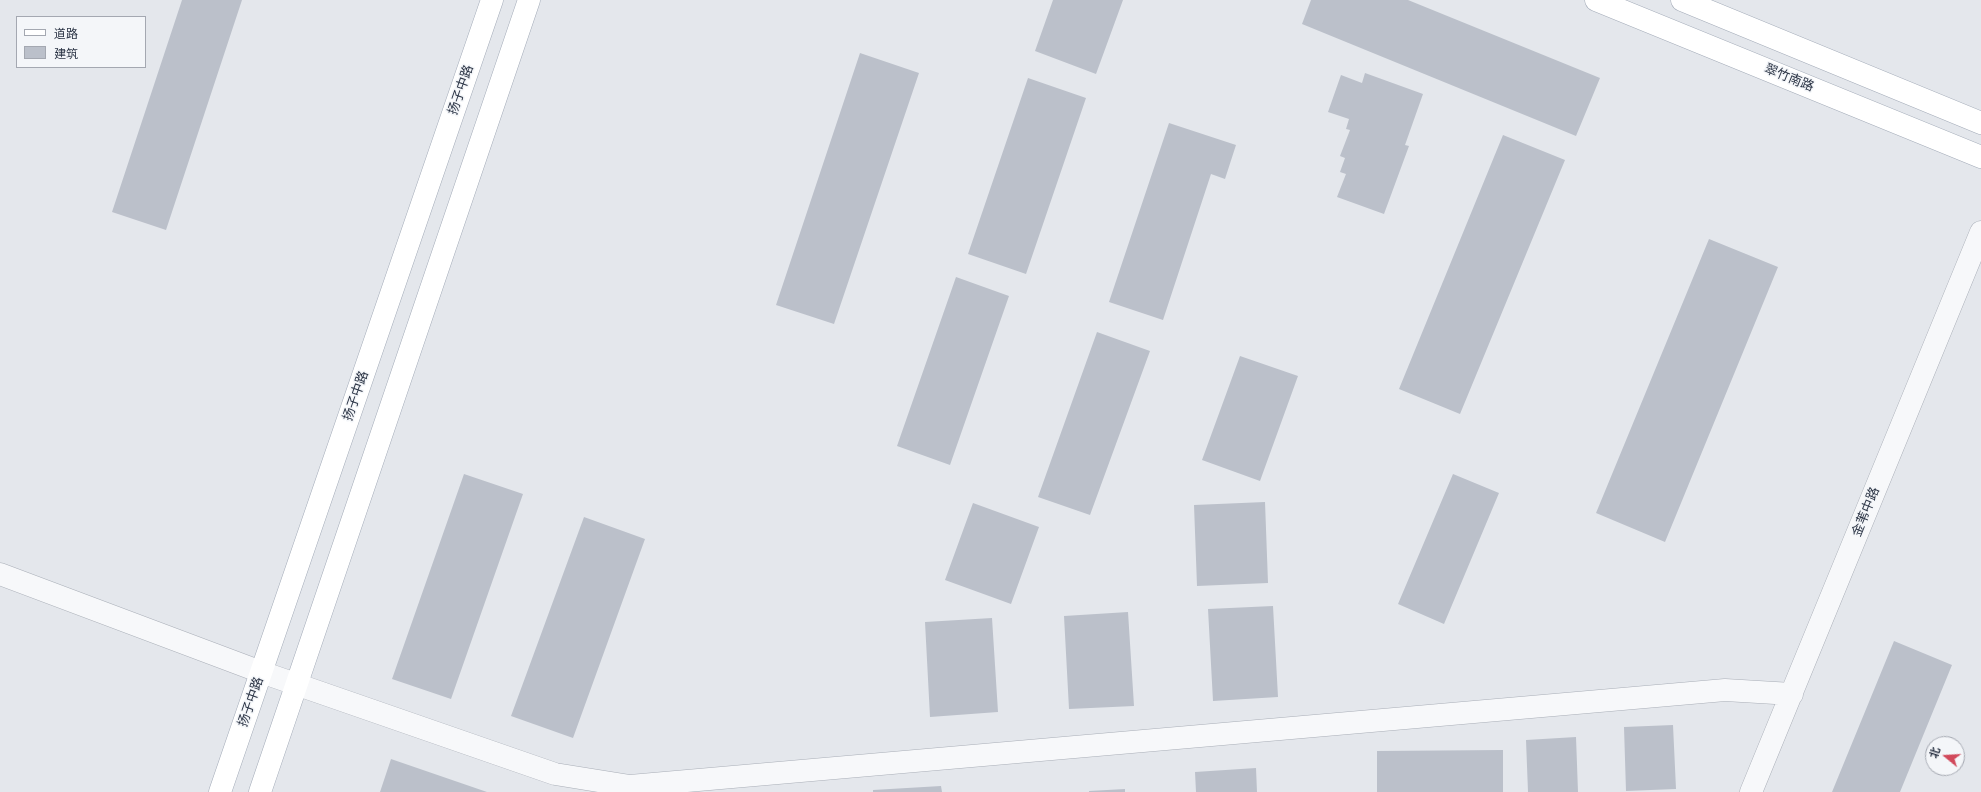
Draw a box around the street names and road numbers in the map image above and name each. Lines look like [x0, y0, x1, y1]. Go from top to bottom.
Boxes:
street label: 翠竹南路 [1762, 61, 1816, 95]
street label: 扬子中路 [445, 63, 477, 117]
street label: 扬子中路 [340, 369, 372, 423]
street label: 金苇中路 [1849, 485, 1883, 539]
street label: 扬子中路 [235, 675, 267, 729]

